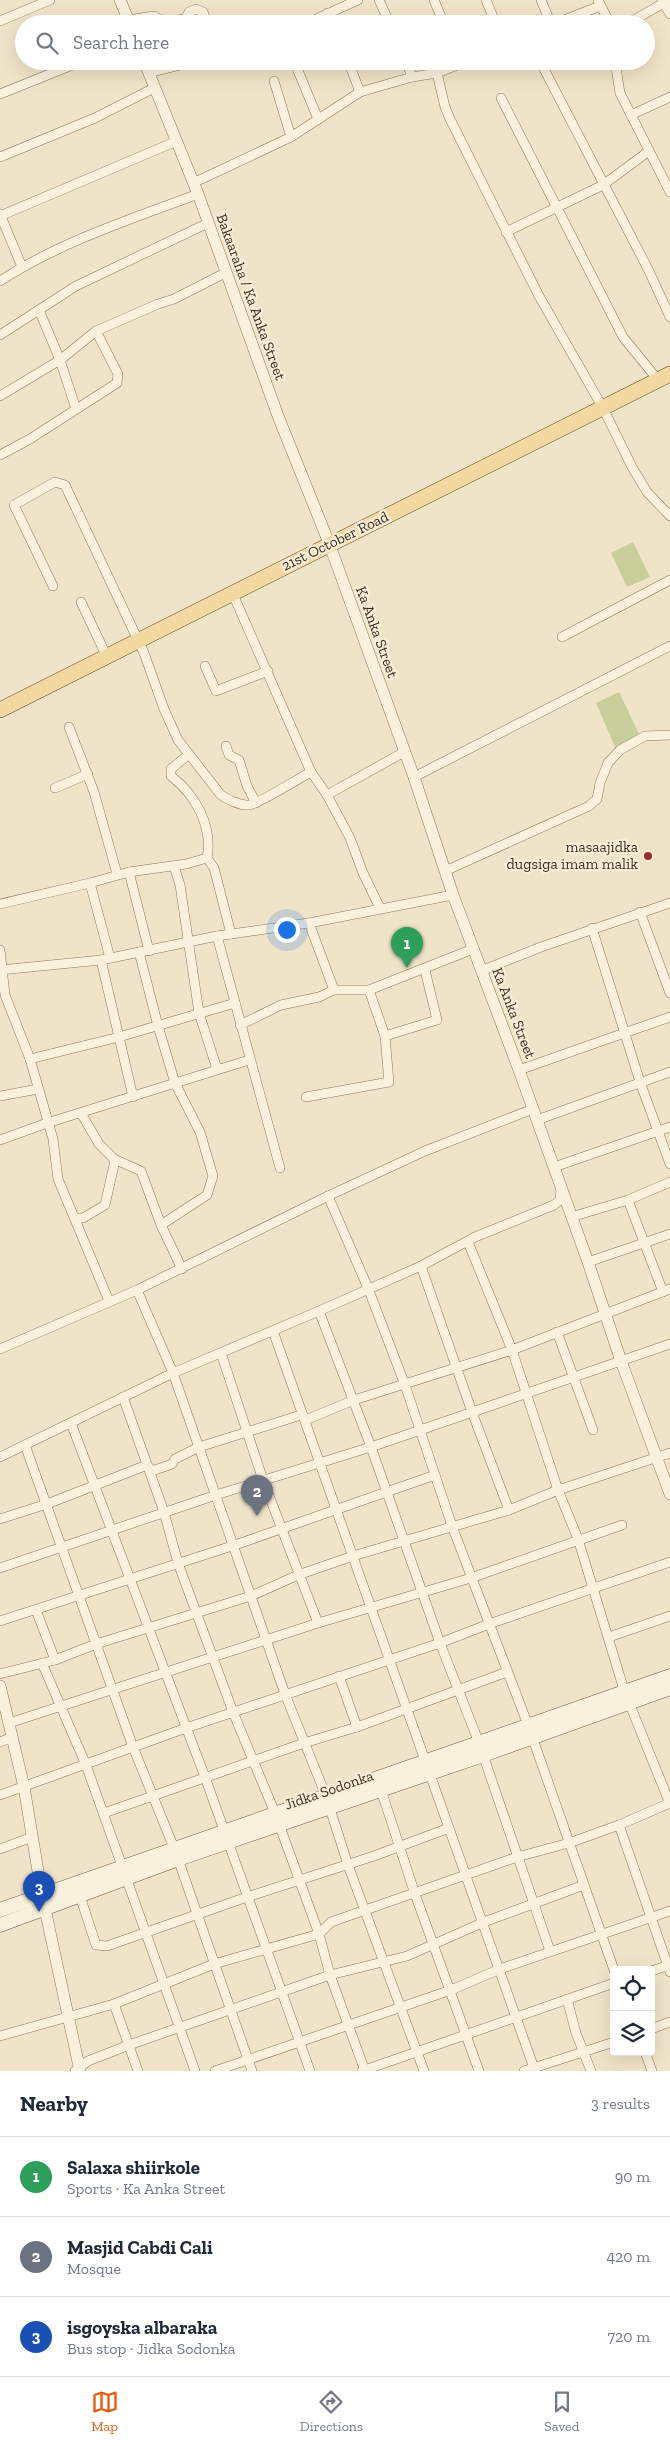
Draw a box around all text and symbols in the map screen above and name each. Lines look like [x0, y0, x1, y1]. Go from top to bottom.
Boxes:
search box [15, 15, 655, 70]
icon: search [33, 29, 61, 57]
text: Search here [73, 31, 169, 54]
street label: Bakaaraha / Ka Anka Street [212, 211, 290, 383]
street label: 21st October Road [278, 507, 392, 575]
street label: Ka Anka Street [352, 584, 402, 681]
place label: masaajidka dugsiga imam malik [507, 838, 638, 873]
marker: masaajidka dugsiga imam malik [642, 850, 654, 862]
your location [274, 917, 300, 943]
pin: 1 [391, 927, 423, 968]
street label: Ka Anka Street [488, 965, 540, 1061]
pin: 2 [241, 1475, 273, 1516]
street label: Jidka Sodonka [282, 1766, 376, 1814]
pin: 3 [23, 1871, 55, 1912]
map controls [610, 1966, 655, 2056]
button: locate [610, 1966, 655, 2011]
button: layers [610, 2011, 655, 2056]
text: Nearby [20, 2091, 88, 2116]
text: 3 results [591, 2094, 650, 2113]
text: Salaxa shiirkole [67, 2156, 200, 2179]
text: 1 [33, 2167, 39, 2186]
text: 90 m [615, 2167, 650, 2186]
text: Sports · Ka Anka Street [67, 2179, 226, 2198]
text: Masjid Cabdi Cali [67, 2236, 213, 2259]
text: 2 [32, 2247, 40, 2266]
text: 420 m [606, 2247, 650, 2266]
text: Mosque [67, 2259, 121, 2278]
text: isgoyska albaraka [67, 2316, 217, 2339]
text: 3 [32, 2327, 40, 2346]
text: 720 m [608, 2327, 650, 2346]
text: Bus stop · Jidka Sodonka [67, 2339, 236, 2358]
tab: Map [91, 2388, 119, 2435]
tab: Directions [300, 2388, 363, 2435]
tab: Saved [544, 2388, 579, 2435]

